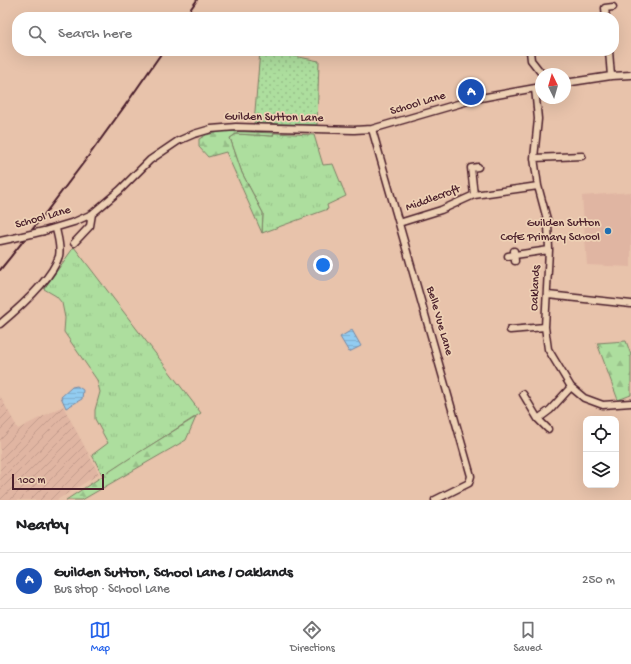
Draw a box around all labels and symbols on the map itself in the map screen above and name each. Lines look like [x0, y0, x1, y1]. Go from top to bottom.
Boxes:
north arrow [535, 68, 571, 104]
pin: A [458, 77, 484, 107]
street label: School Lane [389, 89, 448, 119]
street label: Guilden Sutton Lane [224, 110, 324, 126]
street label: Middlecroft [404, 182, 463, 215]
street label: School Lane [14, 203, 73, 233]
place label: Guilden Sutton CofE Primary School [500, 217, 600, 245]
marker: Guilden Sutton CofE Primary School [603, 226, 613, 236]
your location [313, 255, 333, 275]
street label: Oaklands [528, 264, 544, 311]
street label: Belle Vue Lane [422, 284, 456, 358]
scale bar [12, 472, 104, 491]

